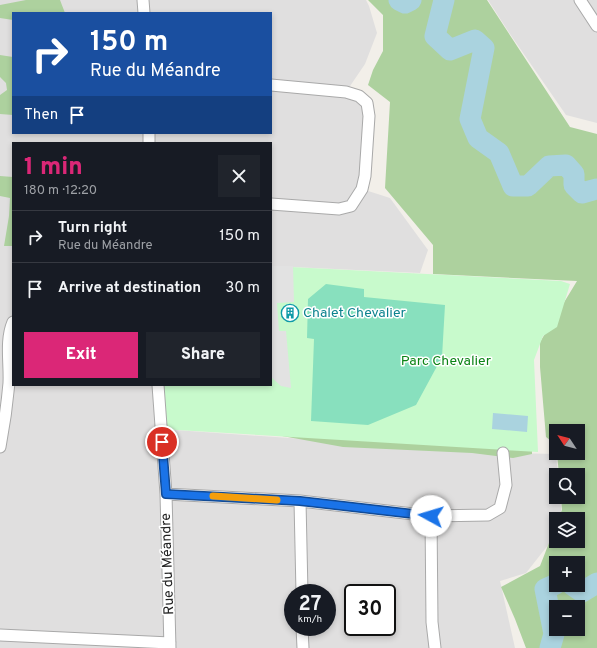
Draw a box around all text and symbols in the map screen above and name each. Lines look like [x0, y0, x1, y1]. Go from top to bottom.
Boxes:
text: 150 m [90, 25, 168, 61]
icon: right [24, 28, 76, 80]
text: Rue du Méandre [90, 60, 221, 83]
icon: arrive [66, 104, 88, 126]
text: Then [24, 106, 58, 125]
text: 1 min [24, 153, 83, 183]
button: close [218, 155, 260, 197]
text: 180 m · 12:20 [24, 183, 97, 199]
text: Turn right [58, 219, 127, 238]
icon: right [24, 226, 46, 248]
text: 150 m [219, 227, 260, 246]
text: Rue du Méandre [58, 238, 152, 254]
icon: arrive [24, 278, 46, 300]
text: Arrive at destination [58, 279, 201, 298]
text: 30 m [225, 279, 260, 298]
building icon: Chalet Chevalier [280, 303, 300, 323]
place label: Chalet Chevalier [303, 305, 407, 322]
button: Exit [24, 332, 138, 378]
button: Share [146, 332, 260, 378]
park label: Parc Chevalier [401, 353, 492, 370]
north arrow [549, 424, 585, 460]
map controls [549, 424, 585, 636]
pin [145, 425, 179, 459]
icon: arrive [151, 431, 173, 453]
button: search [549, 468, 585, 504]
position arrow [410, 495, 452, 537]
button: layers [549, 512, 585, 548]
street label: Rue du Méandre [158, 513, 178, 615]
button: + [549, 556, 585, 592]
speed limit sign: 30 [344, 584, 396, 636]
text: 27 [299, 592, 321, 618]
button: − [549, 600, 585, 636]
text: km/h [298, 613, 322, 626]

